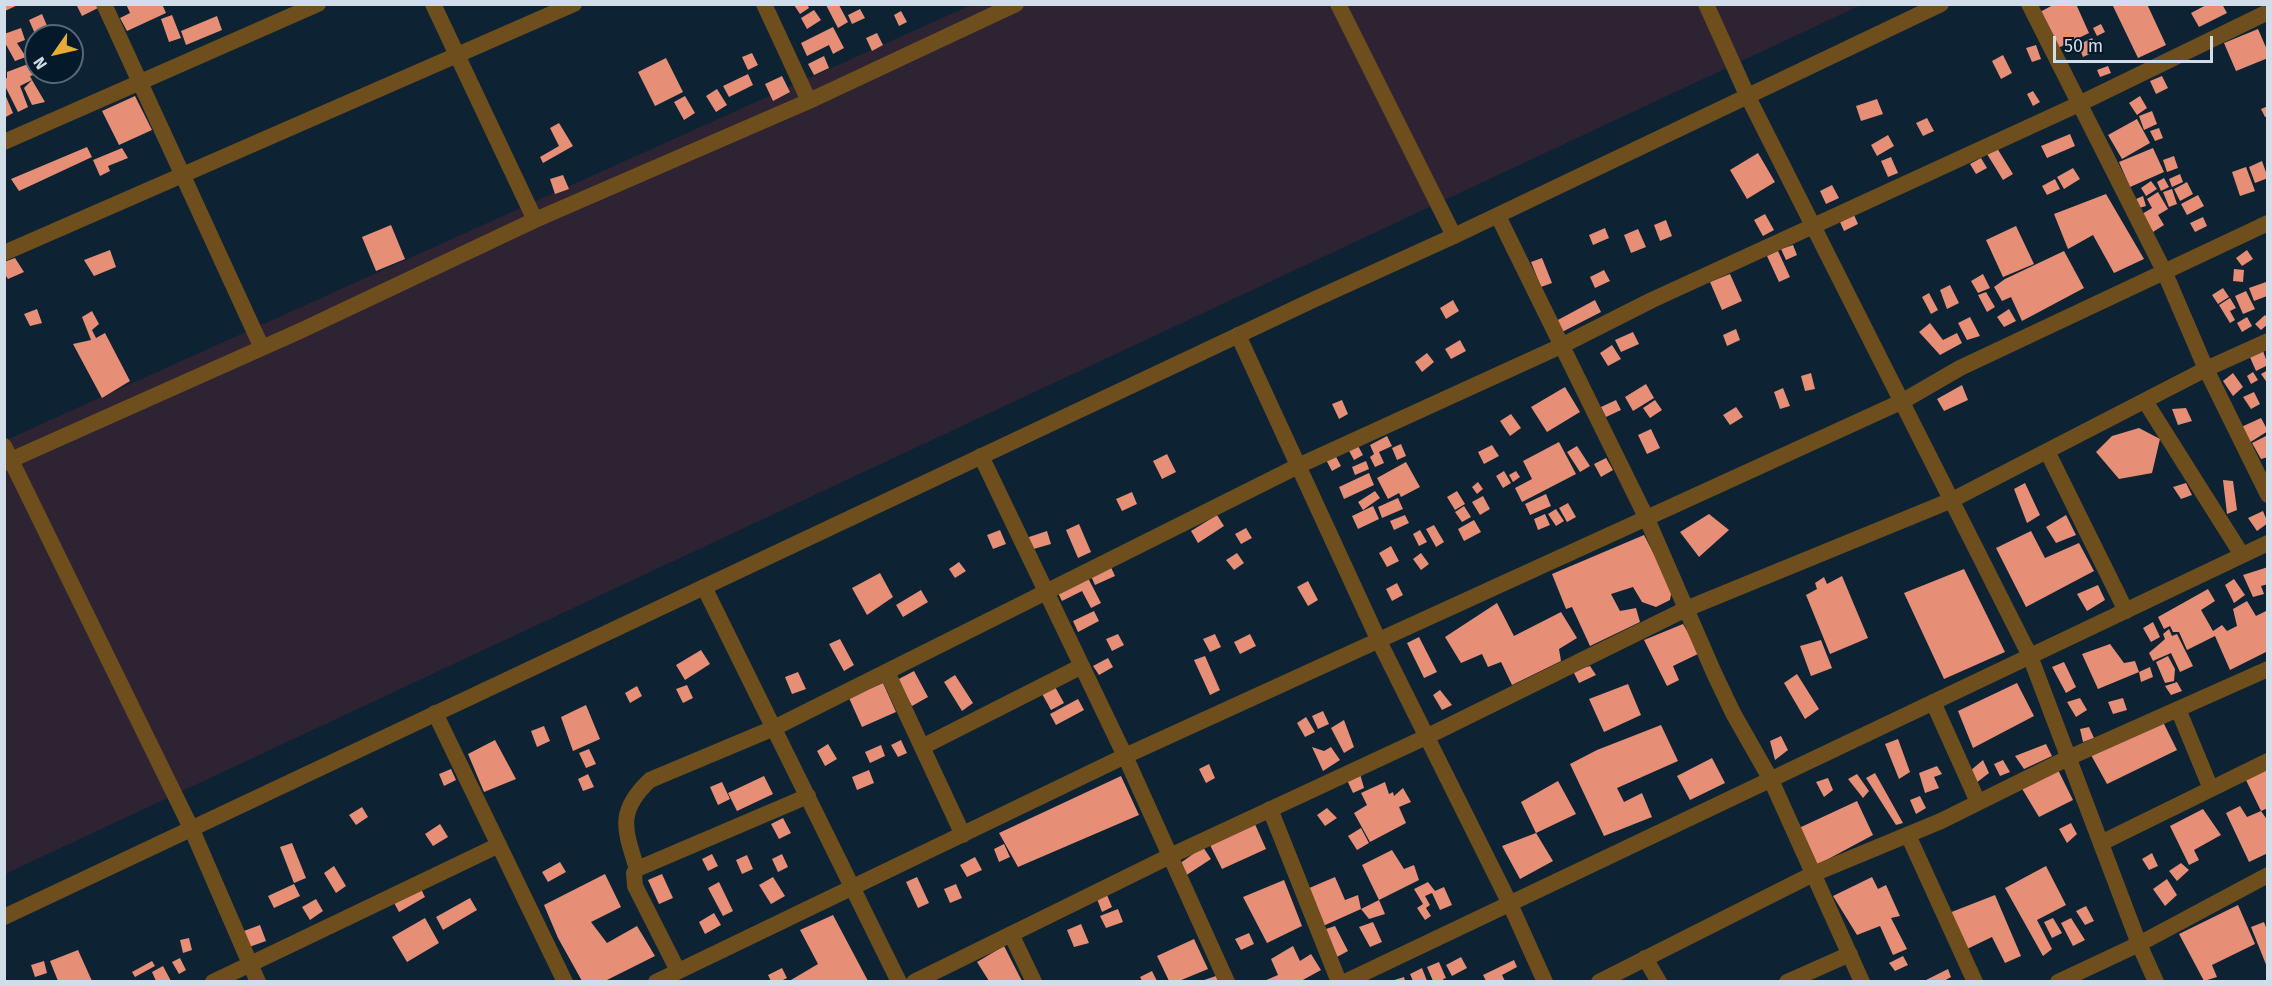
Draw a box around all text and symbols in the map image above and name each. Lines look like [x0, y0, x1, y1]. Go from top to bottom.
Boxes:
north arrow [24, 24, 84, 84]
scale bar [2056, 24, 2216, 62]
text: 50 m [2064, 35, 2103, 57]
text: N [29, 54, 51, 73]

